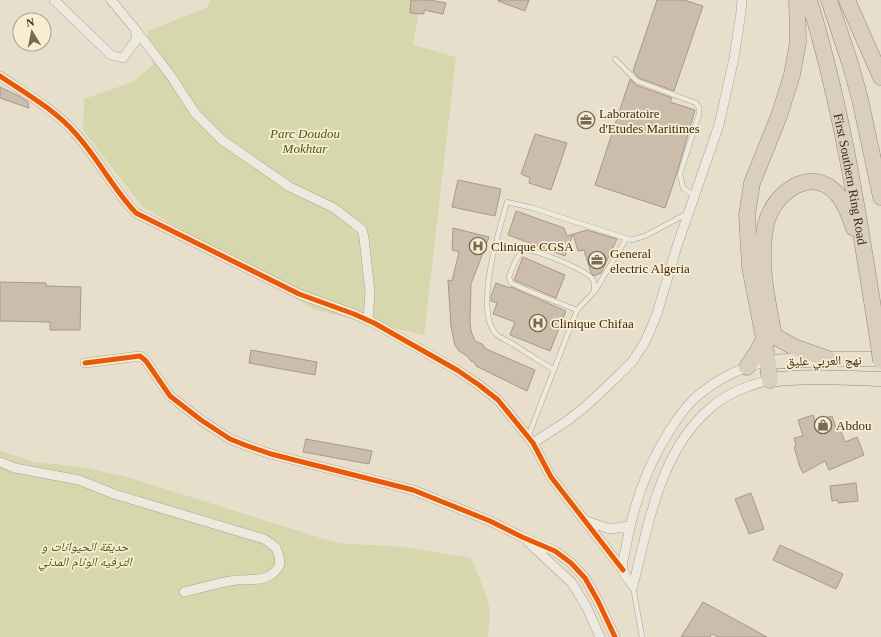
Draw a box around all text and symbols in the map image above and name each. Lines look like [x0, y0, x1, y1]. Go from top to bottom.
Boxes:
north arrow [12, 12, 52, 52]
text: N [25, 16, 35, 29]
place label: Laboratoire d'Etudes Maritimes [599, 106, 700, 136]
office icon: Laboratoire d'Etudes Maritimes [576, 110, 596, 130]
street label: First Southern Ring Road [831, 112, 870, 246]
park label: Parc Doudou Mokhtar [269, 126, 340, 156]
hospital icon: Clinique CGSA [468, 236, 488, 256]
place label: Clinique CGSA [491, 239, 574, 254]
place label: General electric Algeria [610, 246, 690, 276]
office icon: General electric Algeria [587, 250, 607, 270]
hospital icon: Clinique Chifaa [528, 313, 548, 333]
place label: Clinique Chifaa [551, 316, 634, 331]
street label: نهج العربي عليق [786, 352, 862, 372]
shop icon: Abdou [813, 415, 833, 435]
place label: Abdou [836, 418, 872, 433]
park label: حديقة الحيوانات و الترفيه الوئام المدني [38, 539, 134, 572]

